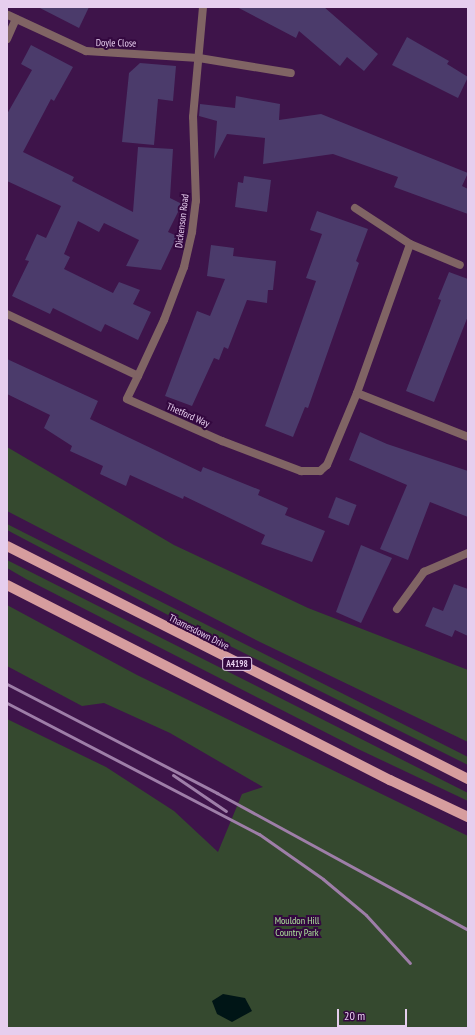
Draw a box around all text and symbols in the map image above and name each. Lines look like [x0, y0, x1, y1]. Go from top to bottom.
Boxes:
street label: Doyle Close [96, 37, 136, 49]
street label: Dickenson Road [173, 193, 191, 249]
street label: Thetford Way [165, 400, 211, 430]
street label: Thamesdown Drive [167, 612, 231, 652]
road number: A4198 [222, 657, 252, 671]
park label: Mouldon Hill Country Park [275, 914, 319, 938]
scale bar [339, 1001, 409, 1027]
text: 20 m [344, 1008, 365, 1023]

